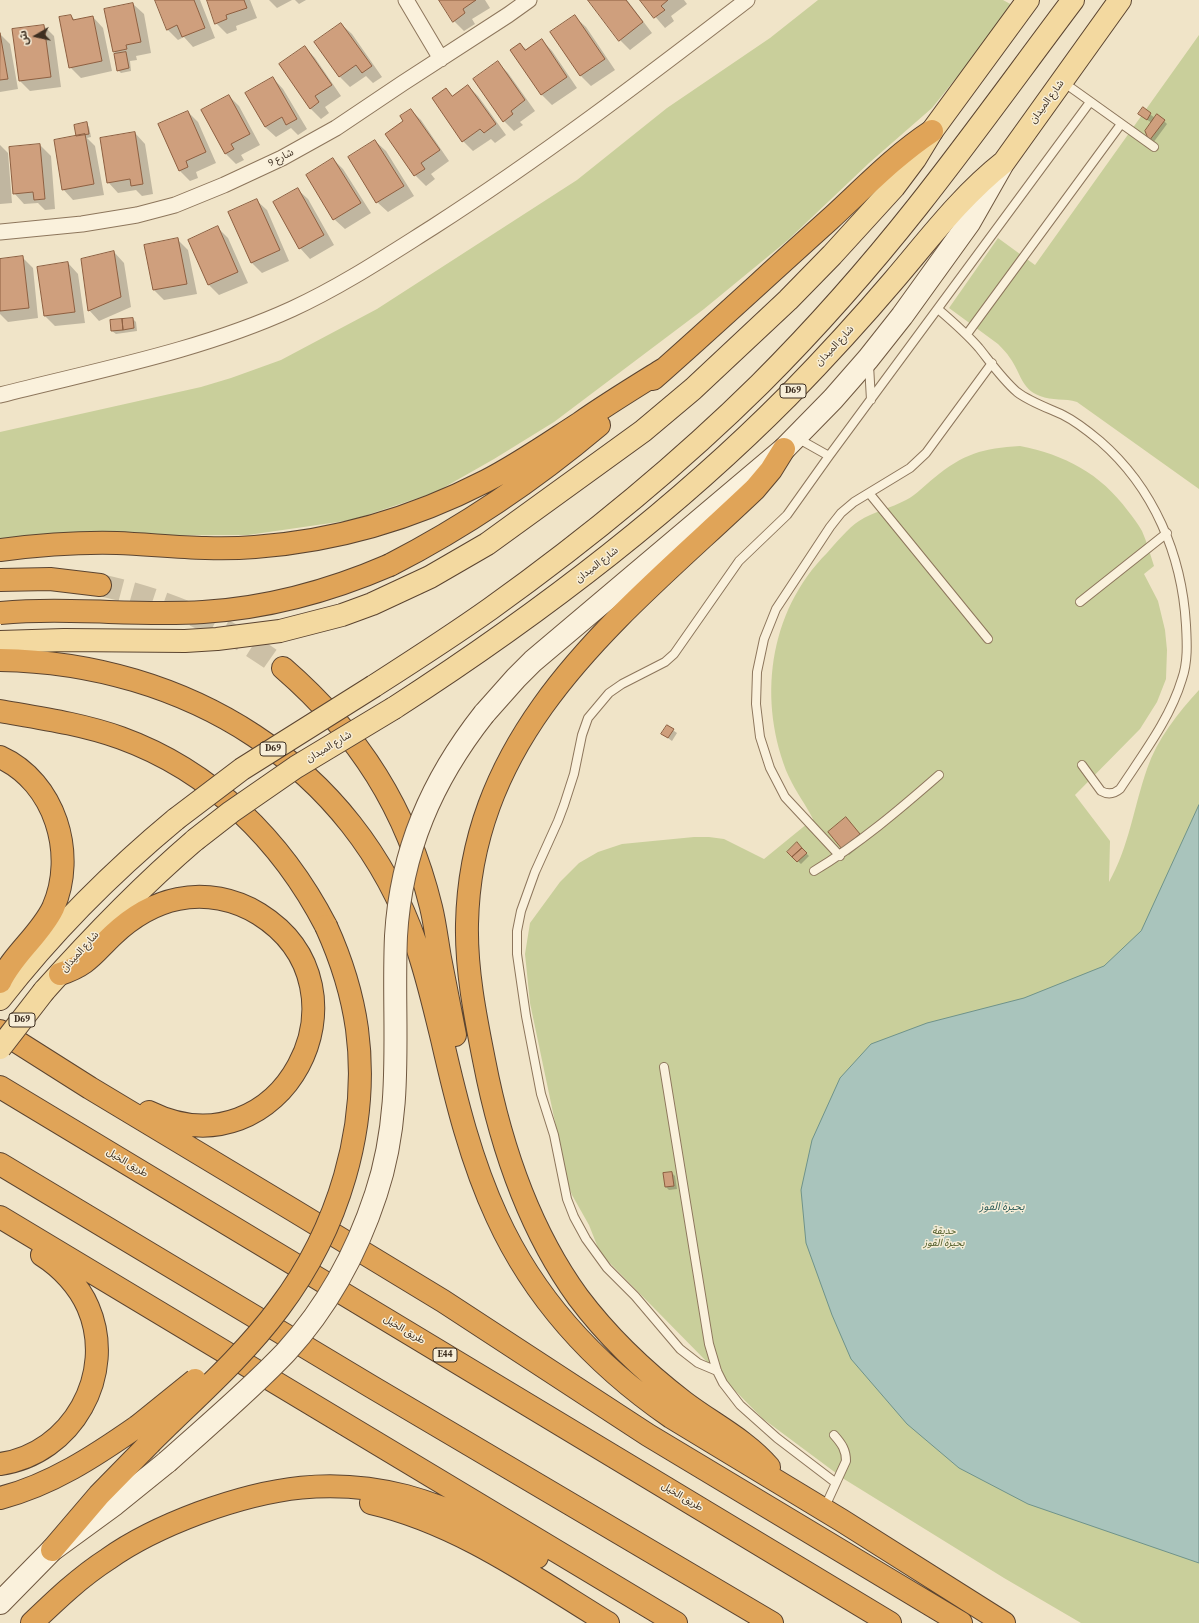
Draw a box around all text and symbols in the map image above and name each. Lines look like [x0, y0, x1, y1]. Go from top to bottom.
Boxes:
north arrow [16, 16, 56, 56]
text: ش [15, 29, 32, 47]
street label: شارع الميدان [1027, 78, 1067, 126]
street label: شارع 9 [266, 147, 296, 169]
street label: شارع الميدان [813, 323, 857, 369]
road number: D69 [780, 384, 806, 398]
street label: شارع الميدان [573, 545, 621, 585]
street label: شارع الميدان [304, 729, 354, 765]
road number: D69 [260, 742, 286, 756]
street label: شارع الميدان [59, 929, 101, 975]
road number: D69 [9, 1013, 35, 1027]
street label: طريق الخيل [104, 1146, 150, 1180]
water label: بحيرة القوز [979, 1200, 1025, 1214]
park label: حديقة بحيرة القوز [923, 1225, 965, 1248]
street label: طريق الخيل [381, 1313, 427, 1347]
road number: E44 [433, 1348, 457, 1362]
street label: طريق الخيل [659, 1480, 705, 1514]

